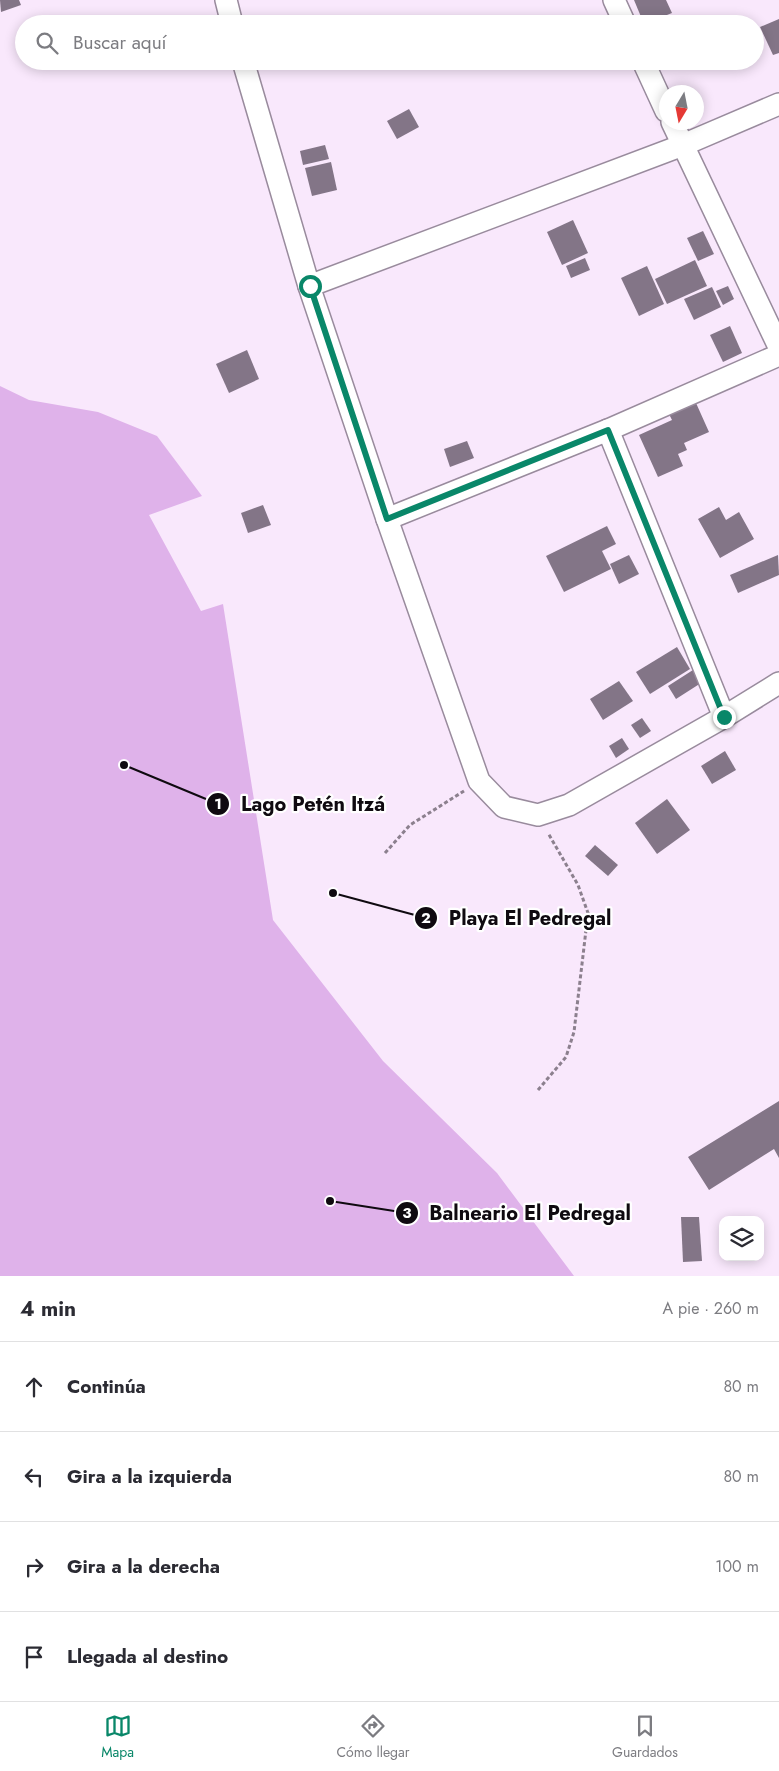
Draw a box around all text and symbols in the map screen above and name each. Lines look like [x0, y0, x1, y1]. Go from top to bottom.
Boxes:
search box [15, 15, 764, 70]
icon: search [33, 29, 61, 57]
text: Buscar aquí [73, 29, 167, 56]
north arrow [659, 85, 704, 130]
route start [299, 275, 322, 298]
route end [713, 706, 736, 729]
callout: Lago Petén Itzá [206, 787, 395, 822]
text: Lago Petén Itzá [241, 790, 385, 819]
text: 1 [214, 793, 222, 815]
callout: Playa El Pedregal [414, 901, 622, 936]
text: Playa El Pedregal [449, 904, 611, 933]
text: 2 [421, 907, 431, 929]
callout: Balneario El Pedregal [395, 1195, 641, 1230]
text: Balneario El Pedregal [429, 1199, 631, 1228]
text: 3 [402, 1202, 412, 1224]
map controls [719, 1216, 764, 1261]
button: layers [719, 1216, 764, 1261]
text: 4 min [20, 1294, 76, 1324]
text: A pie · 260 m [663, 1297, 759, 1320]
icon: ahead [20, 1373, 48, 1401]
text: Continúa [67, 1373, 146, 1400]
text: 80 m [723, 1375, 759, 1398]
icon: left [20, 1463, 48, 1491]
text: Gira a la izquierda [67, 1463, 232, 1490]
text: 80 m [723, 1465, 759, 1488]
icon: right [20, 1553, 48, 1581]
text: Gira a la derecha [67, 1553, 220, 1580]
text: 100 m [715, 1555, 759, 1578]
icon: arrive [20, 1643, 48, 1671]
text: Llegada al destino [67, 1643, 228, 1670]
tab: Mapa [101, 1712, 134, 1762]
tab: Cómo llegar [336, 1712, 410, 1762]
tab: Guardados [612, 1712, 678, 1762]

